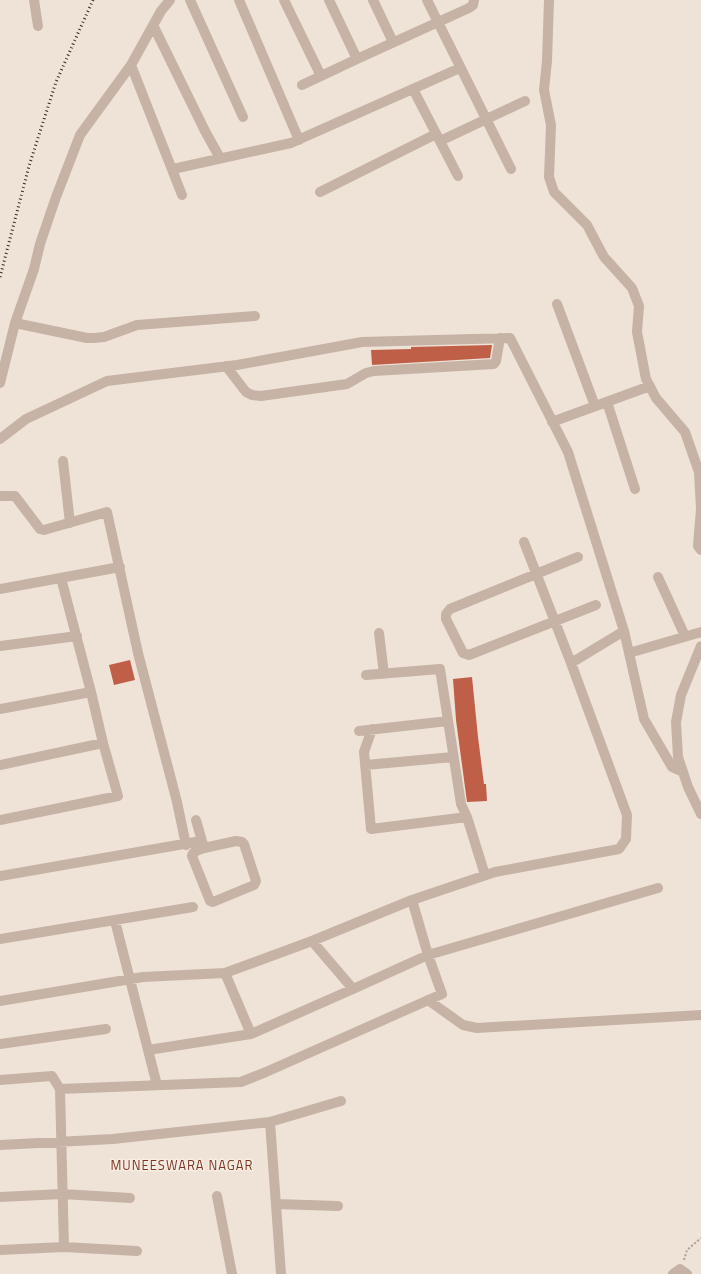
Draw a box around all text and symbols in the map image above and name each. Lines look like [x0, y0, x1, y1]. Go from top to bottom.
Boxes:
district label: MUNEESWARA NAGAR [110, 1155, 254, 1175]

